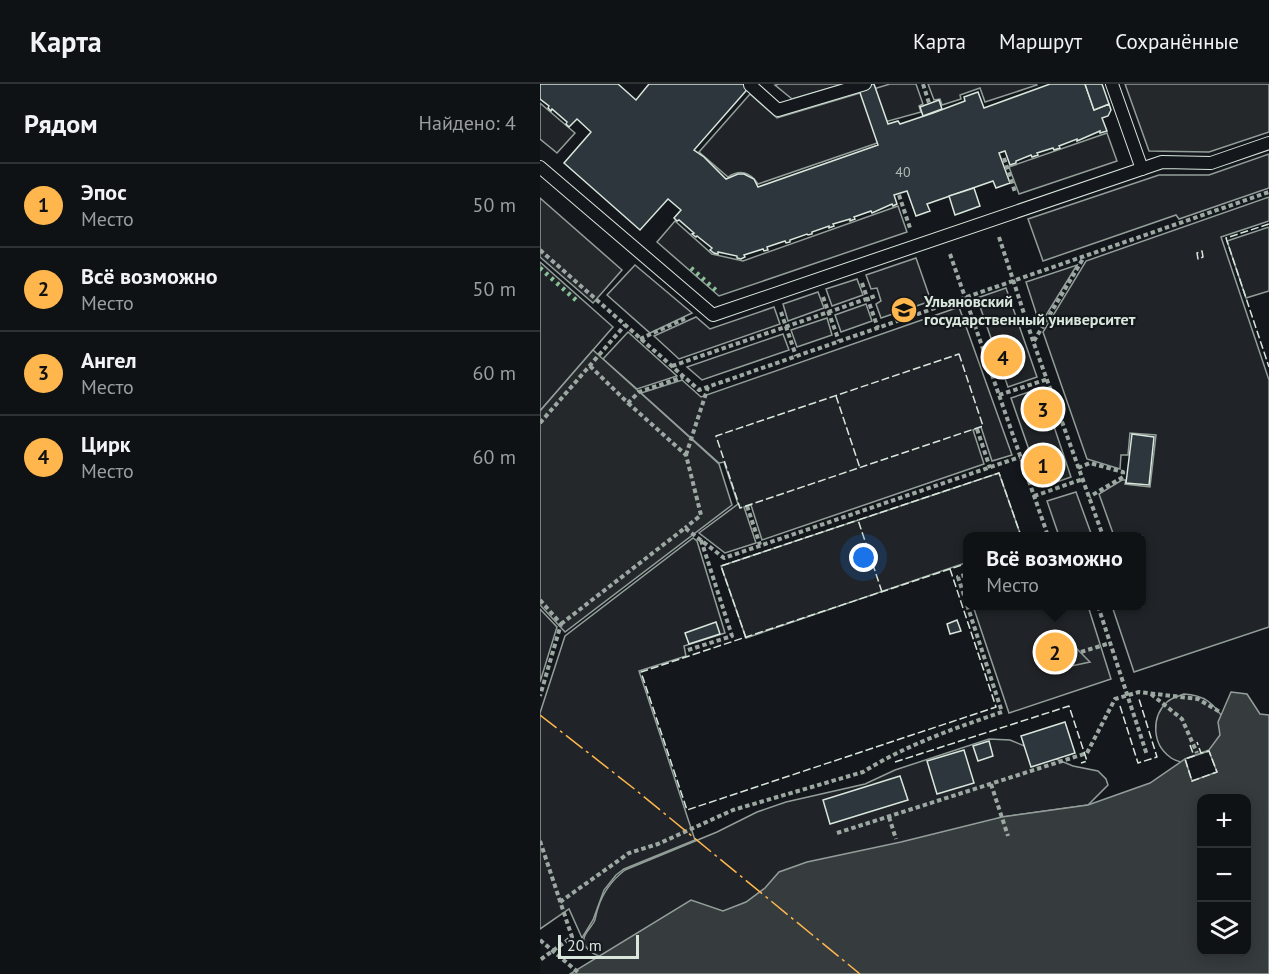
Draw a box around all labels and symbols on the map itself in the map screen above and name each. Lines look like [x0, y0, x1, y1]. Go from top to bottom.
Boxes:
house number: 40 [895, 163, 911, 181]
place label: Ульяновский государственный университет [923, 291, 1136, 329]
school or university icon: Ульяновский государственный университет [889, 295, 919, 325]
pin: 4 [984, 334, 1022, 380]
pin: 3 [1024, 386, 1062, 432]
pin: 1 [1024, 442, 1062, 488]
your location [849, 543, 878, 572]
pin: 2 [1036, 630, 1074, 674]
scale bar [558, 932, 639, 960]

